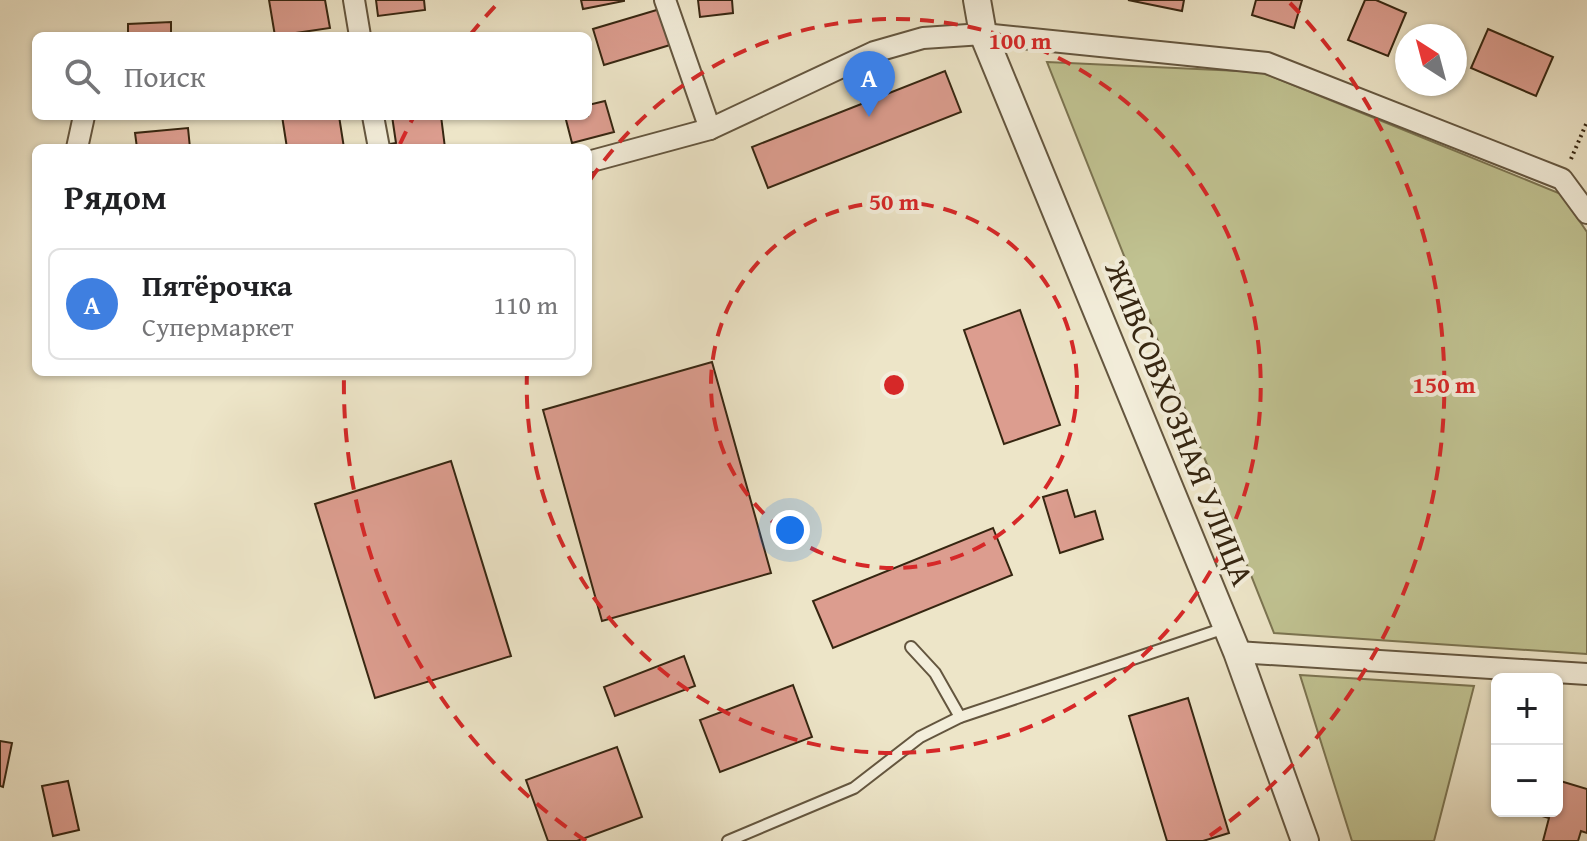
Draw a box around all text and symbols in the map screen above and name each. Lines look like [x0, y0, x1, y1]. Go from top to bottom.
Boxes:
text: 100 m [988, 23, 1052, 58]
north arrow [1395, 24, 1467, 96]
search box [32, 32, 592, 120]
pin: A [843, 51, 895, 117]
icon: search [60, 54, 104, 98]
text: Поиск [124, 54, 206, 98]
text: Рядом [64, 172, 167, 221]
text: 50 m [869, 184, 920, 219]
street label: ЖИВСОВХОЗНАЯ УЛИЦА [1093, 253, 1267, 593]
text: Пятёрочка [142, 263, 292, 307]
text: A [84, 285, 100, 324]
text: 110 m [493, 285, 558, 324]
text: Супермаркет [142, 307, 294, 346]
text: 150 m [1412, 367, 1476, 402]
centre of rings [880, 371, 908, 399]
your location [770, 510, 810, 550]
map controls [1491, 673, 1563, 817]
button: + [1491, 673, 1563, 745]
button: − [1491, 745, 1563, 817]

